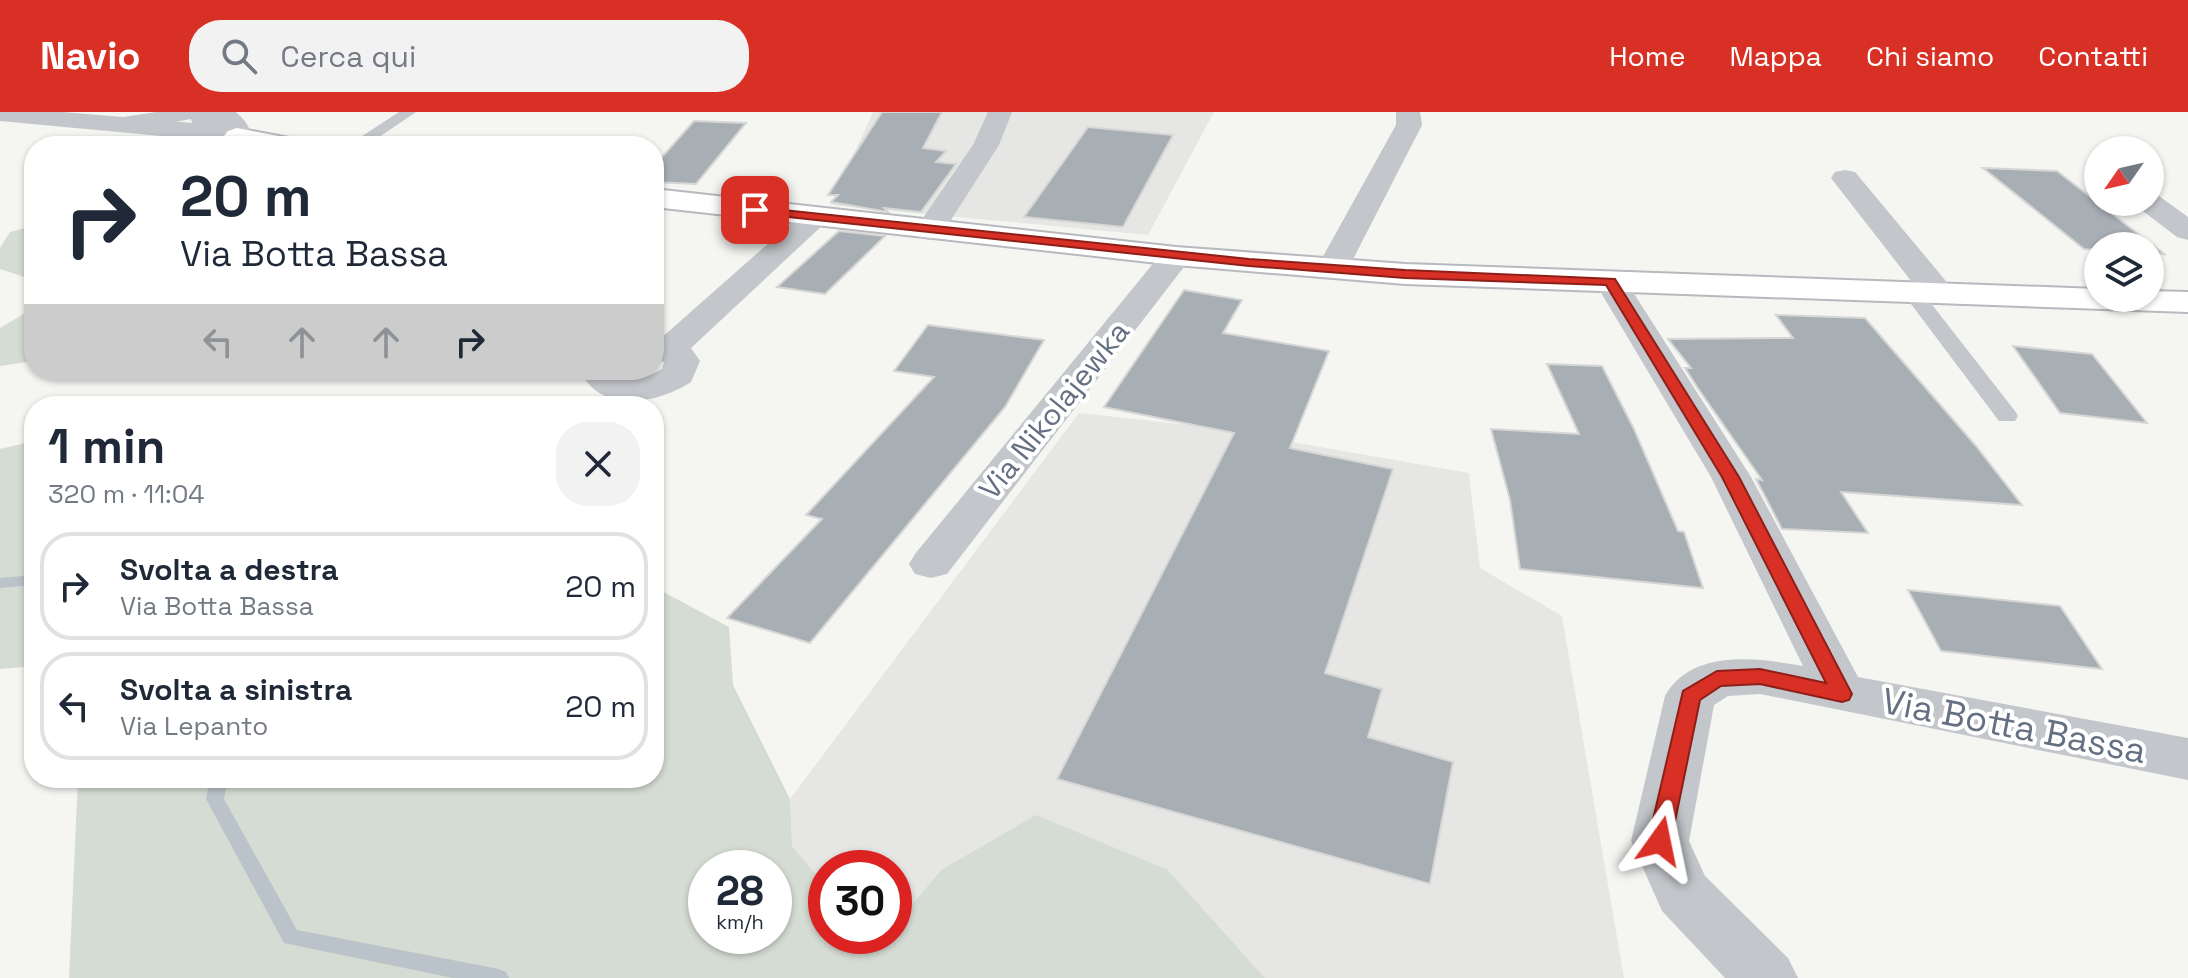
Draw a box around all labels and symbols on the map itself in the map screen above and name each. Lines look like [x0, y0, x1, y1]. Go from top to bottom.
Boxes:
north arrow [2084, 136, 2164, 216]
pin [721, 176, 789, 244]
street label: Via Nikolajewka [970, 313, 1138, 507]
street label: Via Botta Bassa [1878, 678, 2150, 774]
position arrow [1618, 799, 1702, 883]
speed limit sign: 30 [808, 850, 912, 954]

